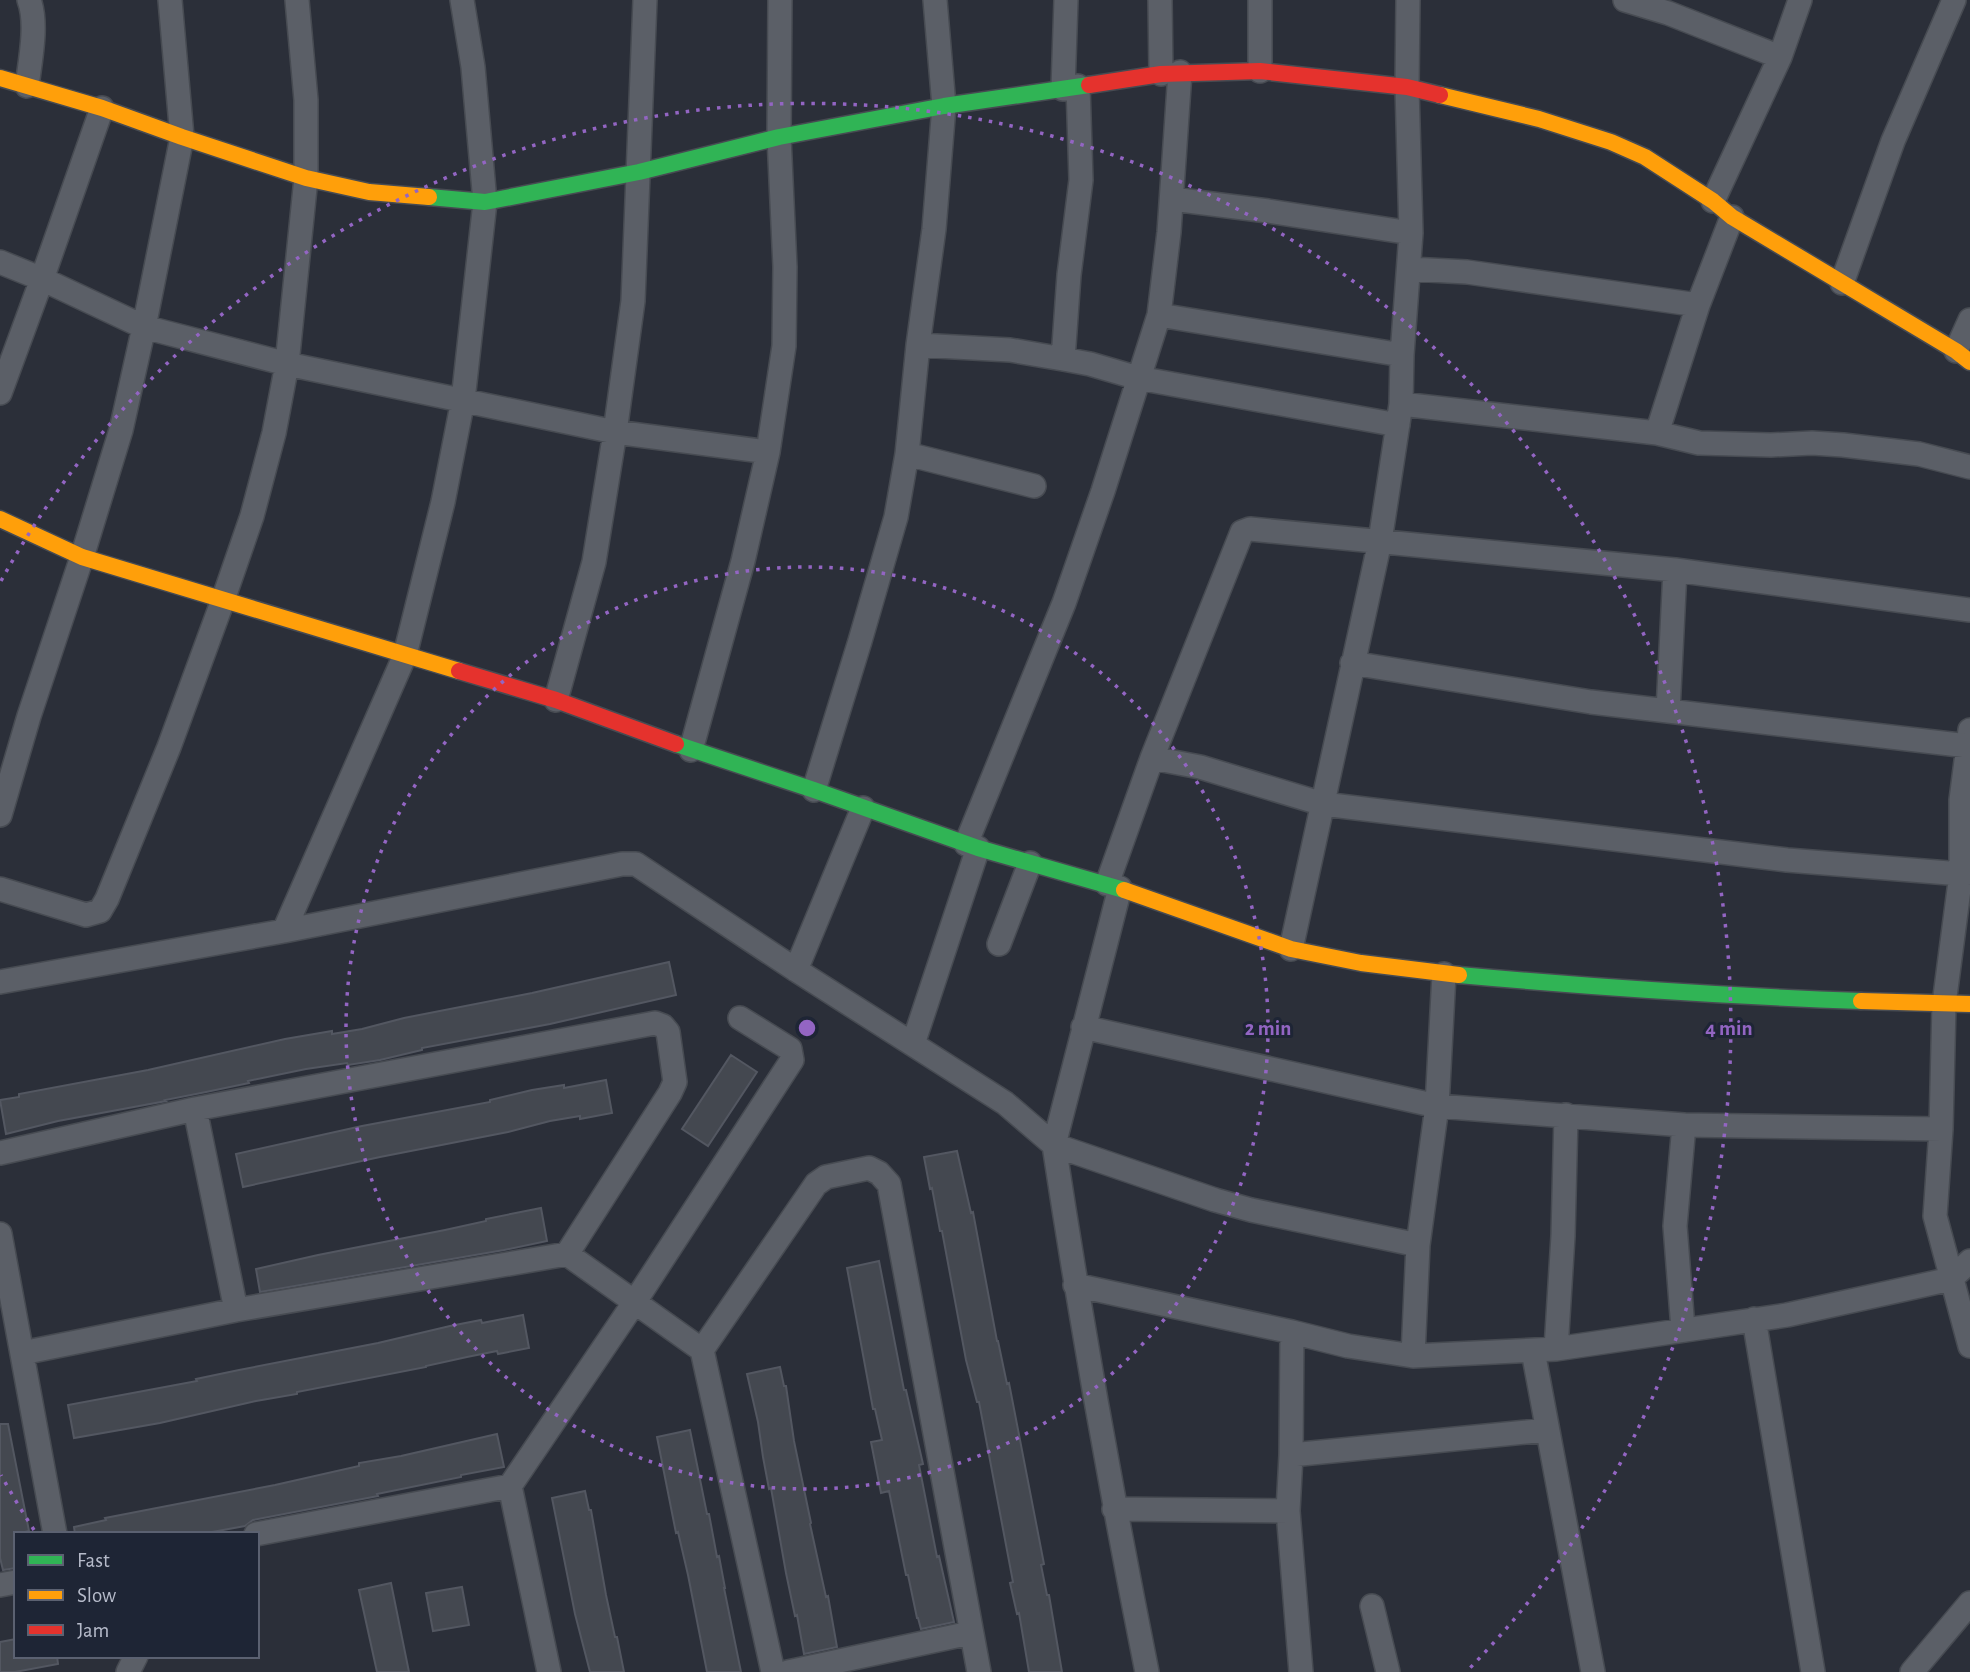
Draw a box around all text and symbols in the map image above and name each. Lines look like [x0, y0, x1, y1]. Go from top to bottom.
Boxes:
centre of rings [795, 1016, 819, 1040]
text: 2 min [1245, 1018, 1291, 1039]
text: 4 min [1705, 1018, 1753, 1039]
legend [14, 1532, 259, 1658]
text: Fast [77, 1550, 110, 1571]
text: Slow [77, 1585, 116, 1606]
text: Jam [77, 1620, 109, 1641]

